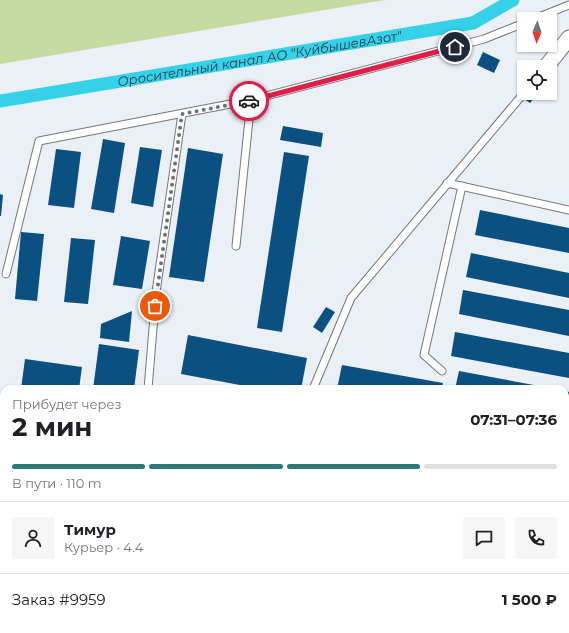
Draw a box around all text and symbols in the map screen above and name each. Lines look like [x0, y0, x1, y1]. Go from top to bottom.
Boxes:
north arrow [517, 12, 557, 52]
map controls [517, 12, 557, 100]
water label: Оросительный канал АО "КуйбышевАзот" [116, 27, 404, 90]
pin [438, 30, 472, 64]
icon: home [444, 36, 466, 58]
button: locate [517, 60, 557, 100]
courier [229, 81, 269, 121]
icon: car [238, 90, 260, 112]
pin [138, 289, 172, 323]
icon: bag [144, 295, 166, 317]
text: Прибудет через [12, 396, 121, 412]
text: 07:31–07:36 [470, 410, 557, 429]
text: 2 мин [12, 411, 92, 443]
text: В пути · 110 m [12, 475, 102, 491]
button: person [12, 517, 54, 559]
button: chat [463, 517, 505, 559]
button: phone [515, 517, 557, 559]
text: Тимур [64, 520, 116, 539]
text: Курьер · 4.4 [64, 539, 143, 555]
text: Заказ #9959 [12, 590, 106, 609]
text: 1 500 ₽ [502, 590, 557, 609]

